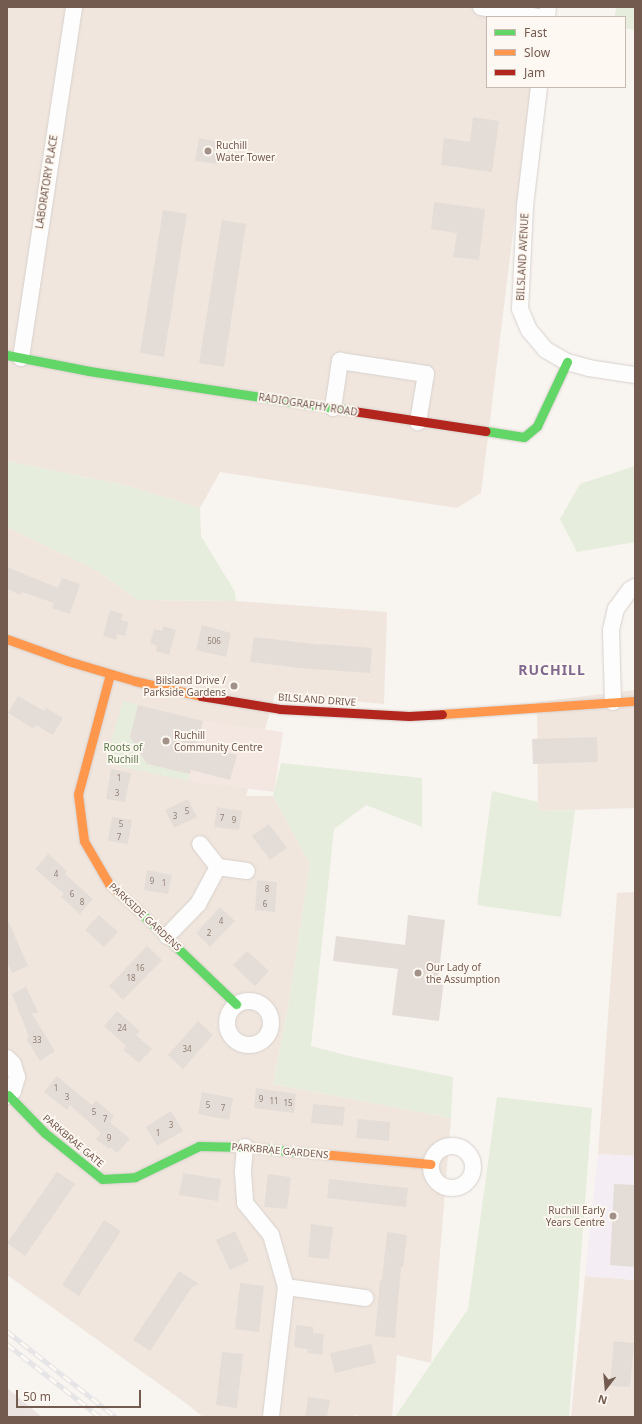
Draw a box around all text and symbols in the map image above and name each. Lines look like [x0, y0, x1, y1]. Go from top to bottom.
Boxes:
legend [486, 16, 626, 88]
text: Fast [524, 24, 547, 41]
text: Slow [524, 44, 550, 61]
text: Jam [524, 64, 545, 81]
street label: LABORATORY PLACE [34, 134, 60, 230]
place label: Ruchill Water Tower [216, 139, 275, 162]
marker: Ruchill Water Tower [203, 146, 213, 156]
street label: BILSLAND AVENUE [515, 213, 531, 301]
street label: RADIOGRAPHY ROAD [258, 391, 358, 419]
house number: 506 [207, 636, 221, 646]
district label: RUCHILL [518, 662, 586, 678]
place label: Bilsland Drive / Parkside Gardens [144, 674, 226, 698]
marker: Bilsland Drive / Parkside Gardens [229, 681, 239, 691]
street label: BILSLAND DRIVE [278, 691, 356, 709]
place label: Ruchill Community Centre [174, 729, 263, 752]
marker: Ruchill Community Centre [161, 736, 171, 746]
park label: Roots of Ruchill [104, 741, 142, 764]
house number: 1 [117, 773, 121, 783]
house number: 3 [115, 788, 119, 798]
house number: 5 [185, 806, 189, 816]
house number: 3 [173, 811, 177, 821]
house number: 7 [220, 813, 224, 823]
house number: 9 [232, 815, 236, 825]
house number: 5 [119, 819, 123, 829]
house number: 7 [117, 832, 121, 842]
house number: 4 [54, 869, 58, 879]
house number: 9 [150, 876, 154, 886]
house number: 1 [162, 878, 166, 888]
street label: PARKSIDE GARDENS [106, 880, 184, 954]
house number: 8 [265, 884, 269, 894]
house number: 6 [70, 889, 74, 899]
house number: 8 [80, 897, 84, 907]
house number: 6 [263, 899, 267, 909]
house number: 4 [219, 916, 223, 926]
house number: 2 [207, 928, 211, 938]
place label: Our Lady of the Assumption [426, 961, 500, 984]
house number: 16 [135, 963, 145, 973]
marker: Our Lady of the Assumption [413, 968, 423, 978]
house number: 18 [126, 973, 136, 983]
house number: 24 [117, 1023, 127, 1033]
house number: 33 [32, 1035, 42, 1045]
house number: 34 [182, 1044, 192, 1054]
house number: 1 [54, 1083, 58, 1093]
house number: 3 [65, 1092, 69, 1102]
house number: 9 [259, 1094, 263, 1104]
house number: 11 [269, 1096, 279, 1106]
house number: 15 [283, 1098, 293, 1108]
house number: 5 [206, 1100, 210, 1110]
house number: 7 [221, 1103, 225, 1113]
house number: 5 [92, 1107, 96, 1117]
street label: PARKBRAE GATE [40, 1112, 106, 1170]
house number: 7 [103, 1114, 107, 1124]
house number: 3 [169, 1120, 173, 1130]
house number: 1 [156, 1128, 160, 1138]
house number: 9 [107, 1133, 111, 1143]
street label: PARKBRAE GARDENS [231, 1141, 329, 1161]
place label: Ruchill Early Years Centre [546, 1204, 605, 1228]
marker: Ruchill Early Years Centre [608, 1211, 618, 1221]
north arrow [586, 1368, 626, 1408]
scale bar [18, 1382, 143, 1408]
text: 50 m [23, 1388, 51, 1405]
text: N [596, 1392, 609, 1408]

